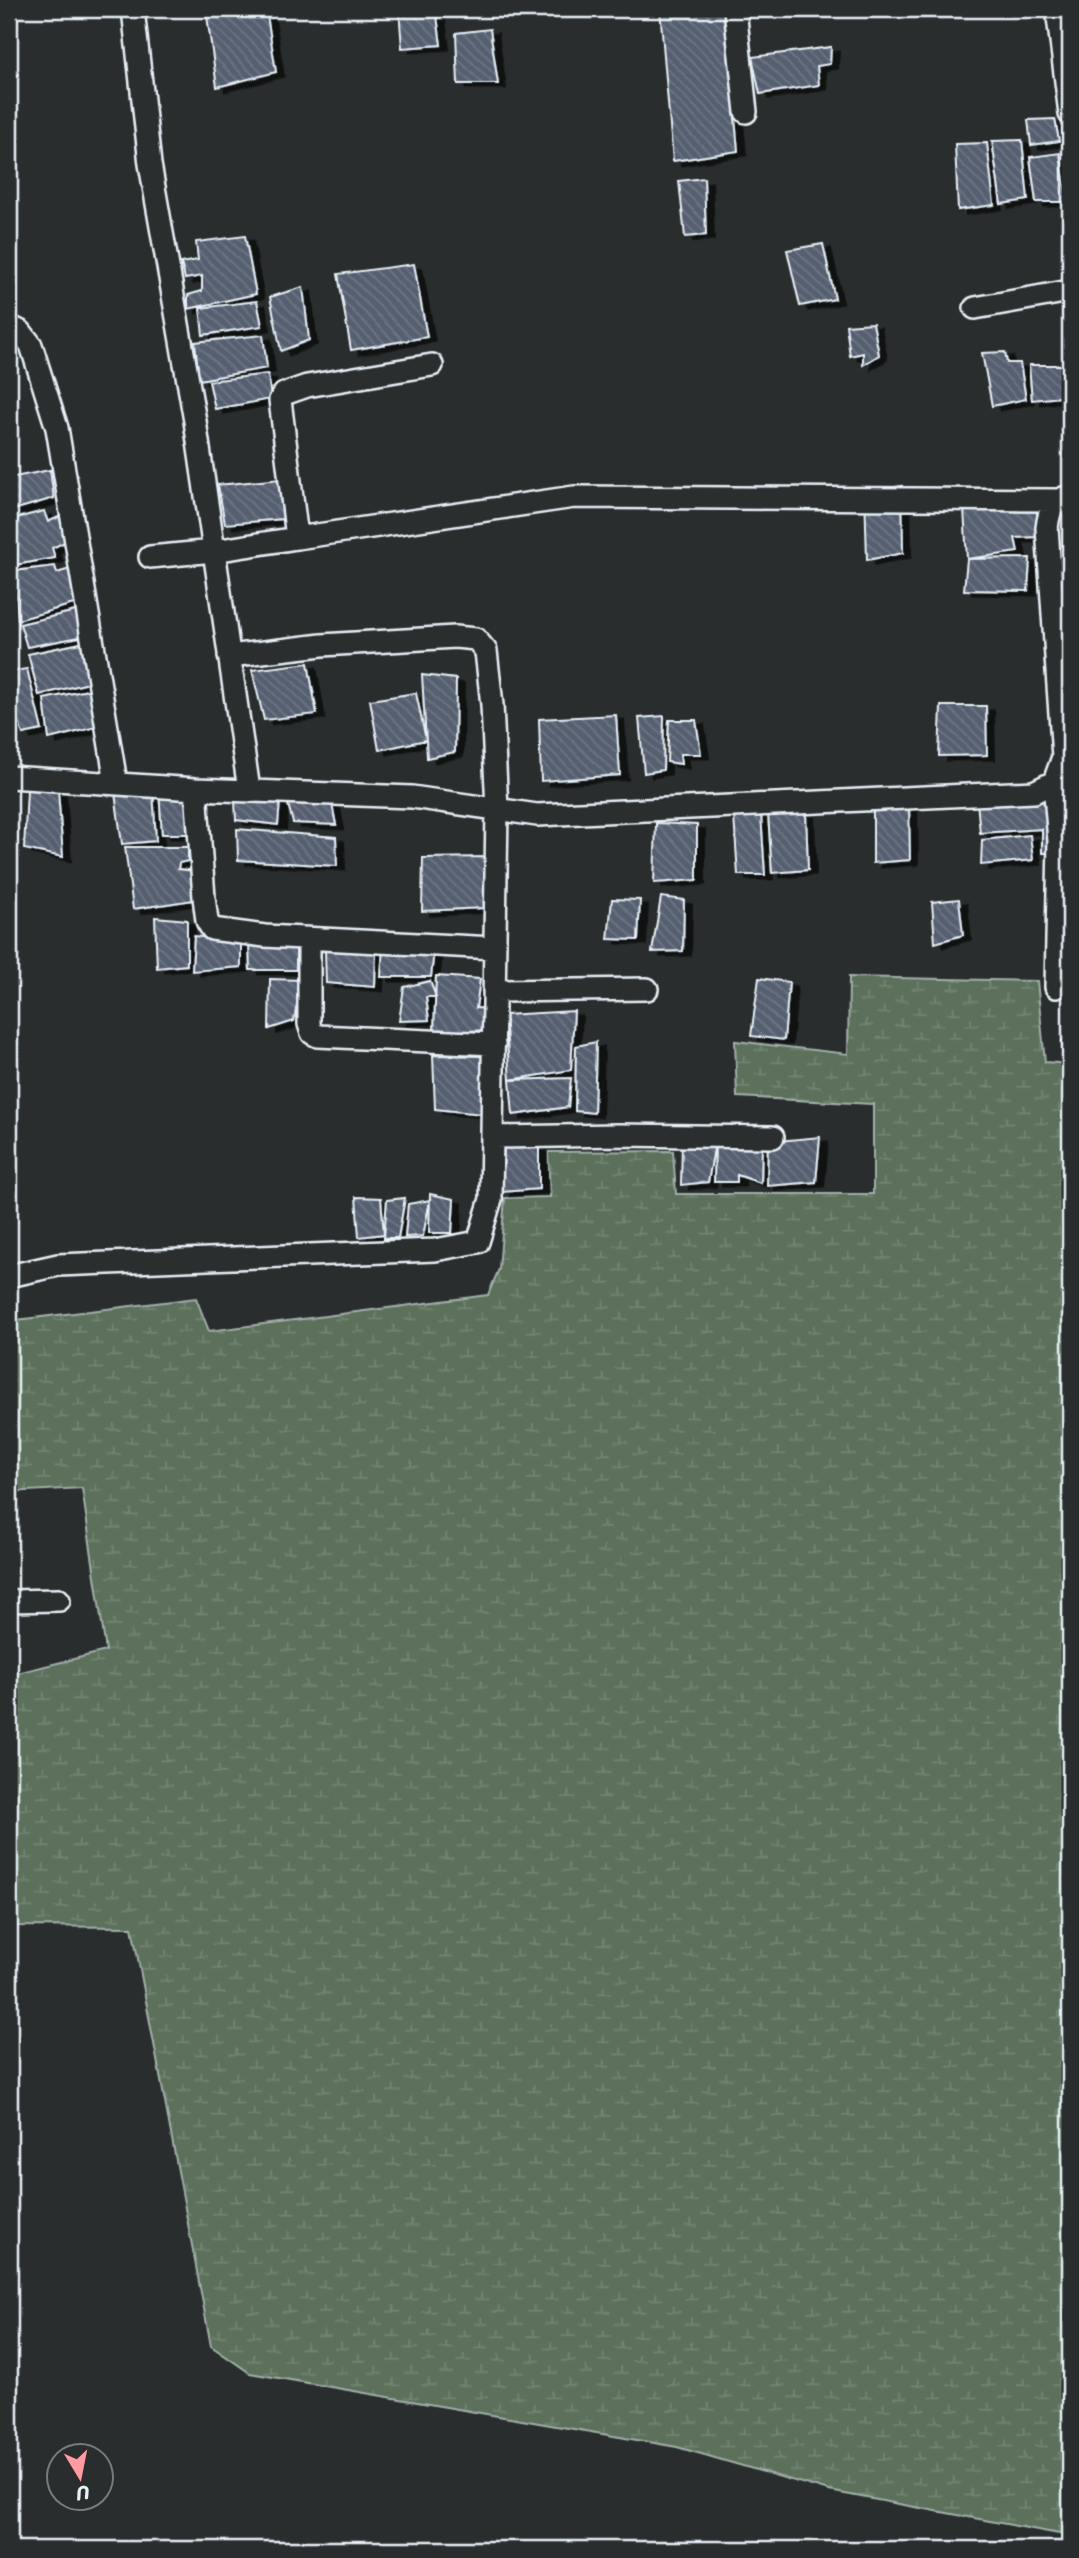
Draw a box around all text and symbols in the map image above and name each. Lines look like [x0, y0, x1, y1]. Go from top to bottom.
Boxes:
north arrow [46, 2442, 116, 2512]
text: U [72, 2476, 92, 2511]

